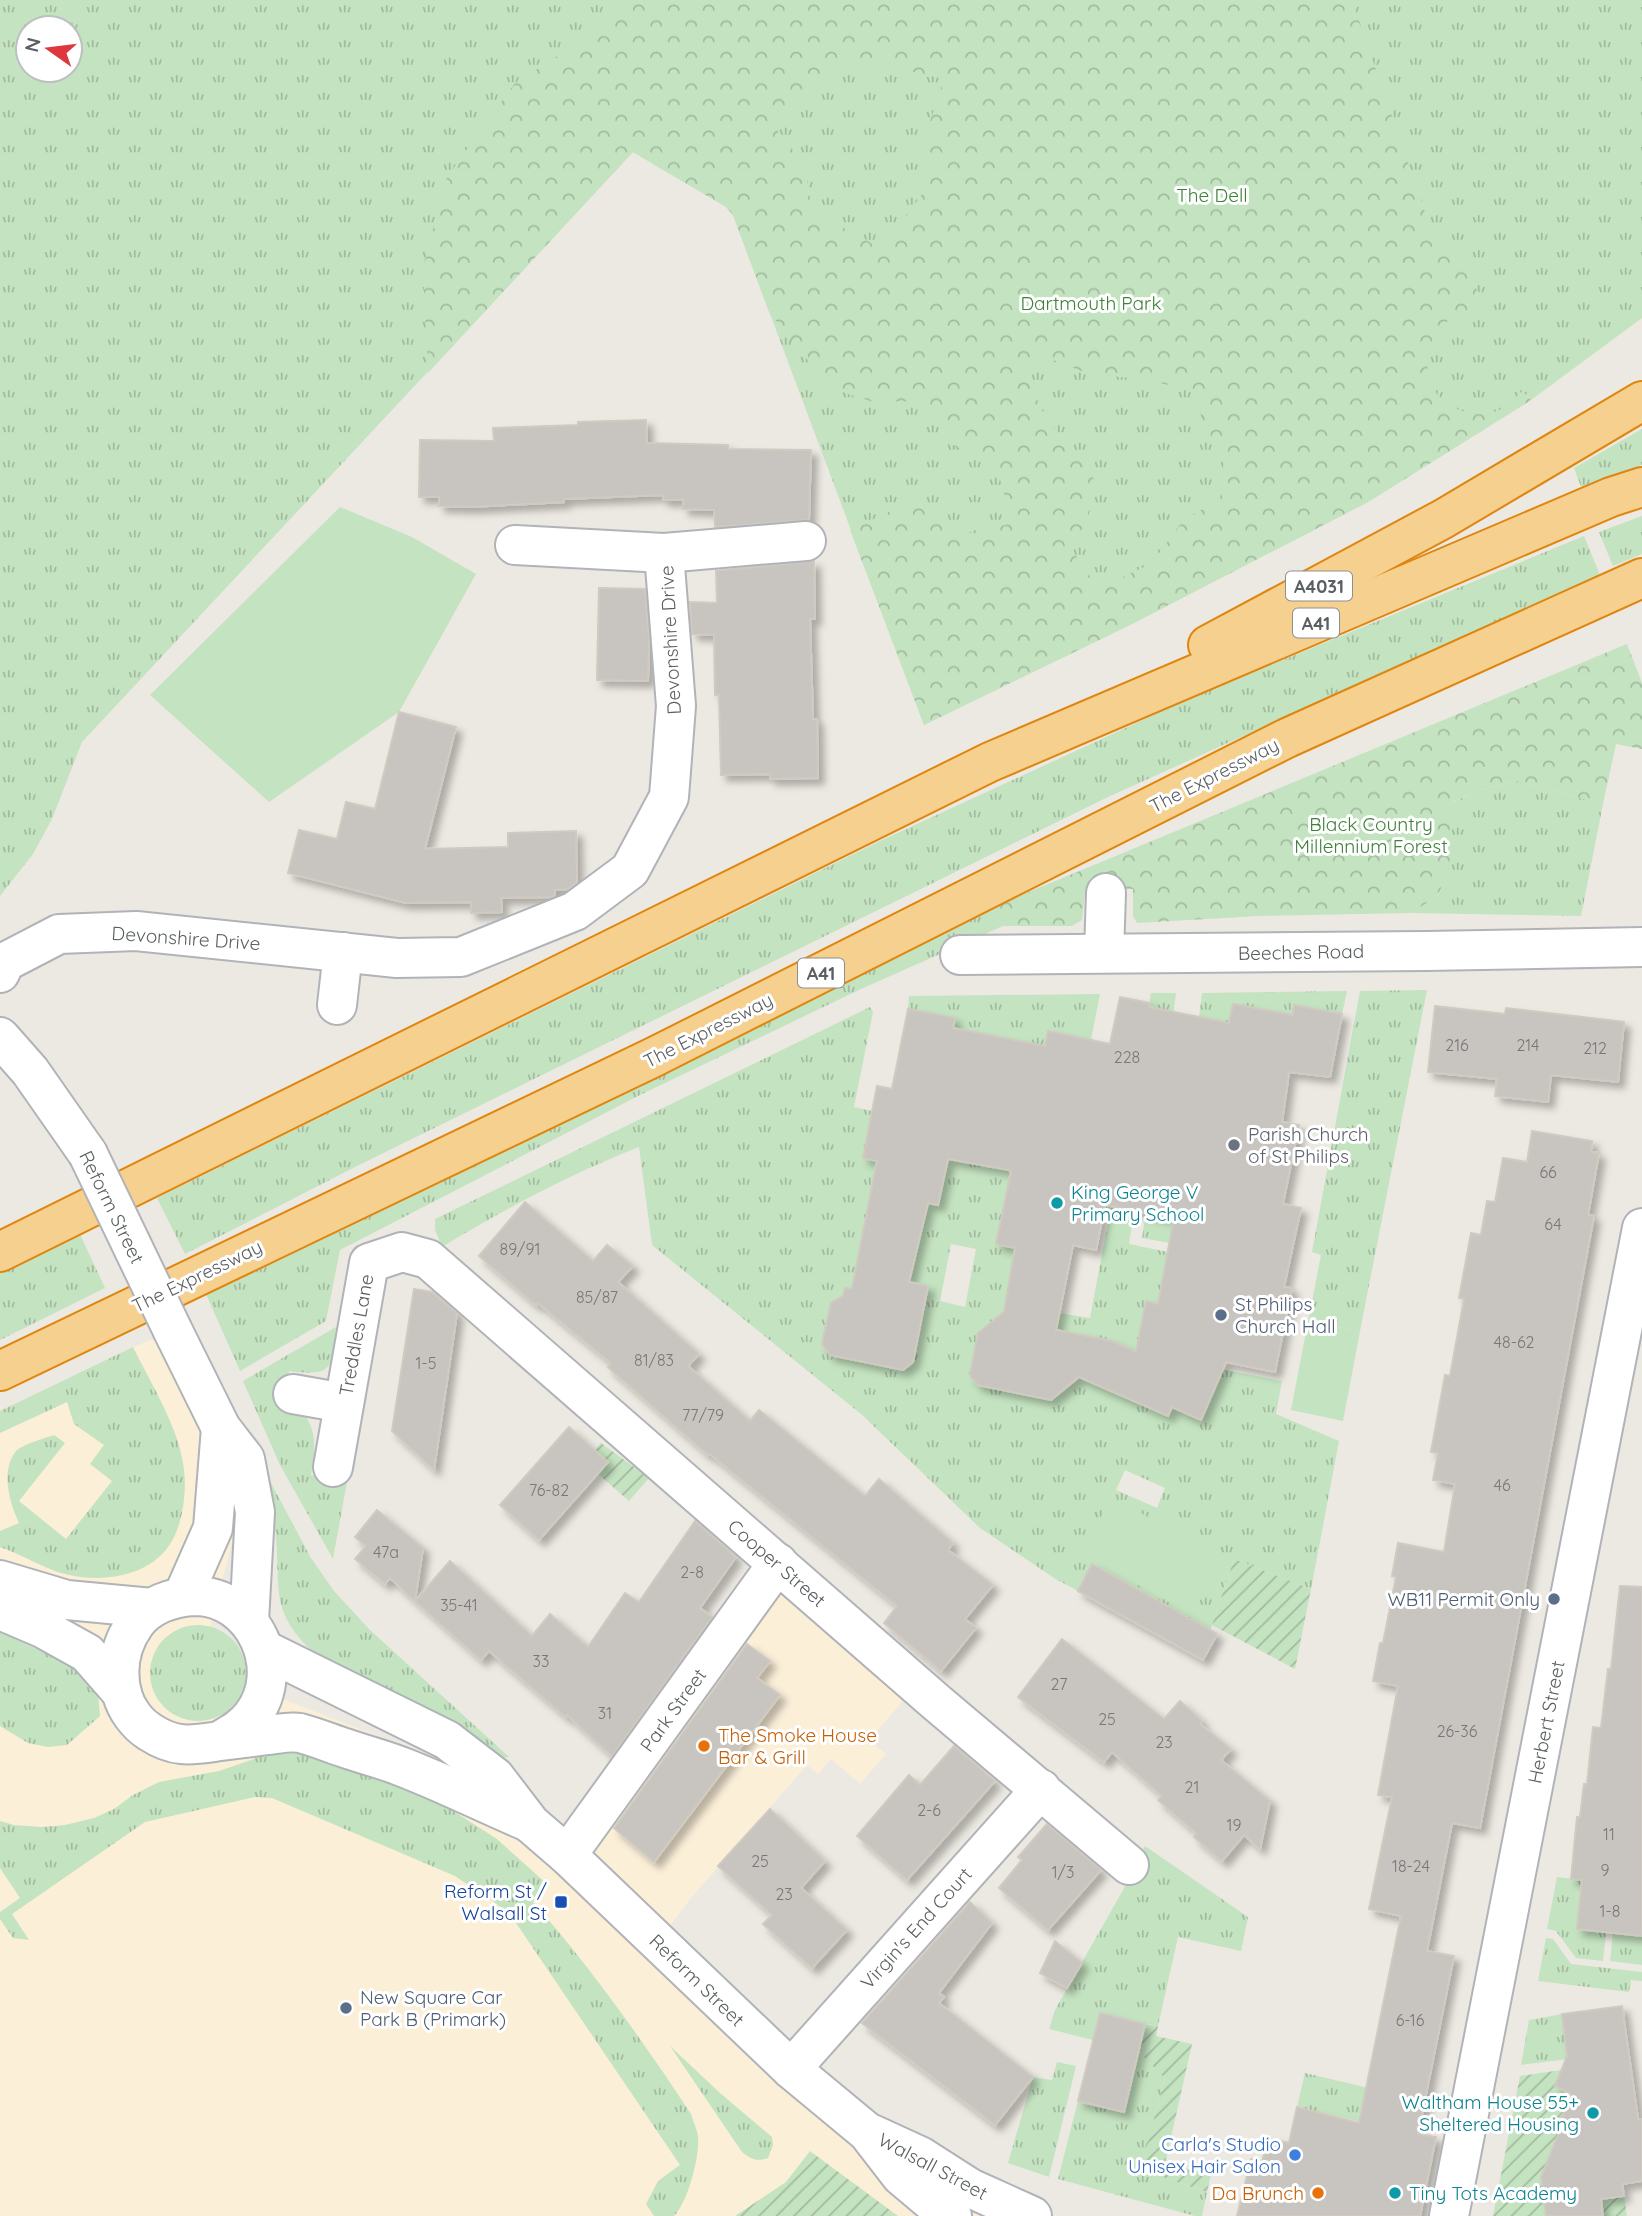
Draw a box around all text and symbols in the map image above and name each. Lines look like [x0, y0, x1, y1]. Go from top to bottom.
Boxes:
north arrow [14, 14, 84, 84]
text: N [19, 35, 46, 55]
park label: The Dell [1176, 183, 1248, 207]
park label: Dartmouth Park [1020, 291, 1162, 315]
street label: Devonshire Drive [654, 565, 686, 715]
road number: A4031 [1286, 572, 1352, 600]
road number: A41 [1293, 608, 1339, 638]
street label: The Expressway [1145, 732, 1283, 818]
park label: Black Country Millennium Forest [1294, 812, 1448, 858]
street label: Devonshire Drive [111, 921, 261, 955]
street label: Beeches Road [1238, 939, 1364, 965]
road number: A41 [798, 958, 844, 988]
street label: The Expressway [639, 987, 777, 1073]
house number: 216 [1445, 1035, 1469, 1055]
house number: 214 [1517, 1035, 1539, 1055]
house number: 212 [1583, 1038, 1607, 1058]
house number: 228 [1114, 1047, 1140, 1067]
place label: Parish Church of St Philips [1248, 1122, 1369, 1168]
marker: Parish Church of St Philips [1226, 1137, 1242, 1153]
street label: Reform Street [74, 1147, 150, 1267]
house number: 66 [1539, 1162, 1557, 1182]
place label: King George V Primary School [1071, 1180, 1204, 1226]
marker: King George V Primary School [1049, 1195, 1065, 1211]
house number: 64 [1544, 1214, 1562, 1234]
street label: The Expressway [128, 1234, 266, 1318]
house number: 89/91 [500, 1239, 540, 1259]
street label: Treddles Lane [333, 1272, 379, 1398]
house number: 85/87 [576, 1287, 618, 1307]
place label: St Philips Church Hall [1235, 1292, 1336, 1338]
marker: St Philips Church Hall [1213, 1307, 1229, 1323]
house number: 48-62 [1494, 1332, 1535, 1352]
house number: 81/83 [634, 1350, 674, 1370]
house number: 1-5 [416, 1353, 436, 1373]
house number: 77/79 [682, 1405, 724, 1425]
house number: 46 [1493, 1475, 1511, 1495]
house number: 76-82 [529, 1480, 569, 1500]
street label: Cooper Street [723, 1514, 831, 1612]
house number: 47a [373, 1542, 399, 1562]
house number: 2-8 [680, 1562, 704, 1582]
place label: WB11 Permit Only [1387, 1587, 1540, 1611]
marker: WB11 Permit Only [1546, 1591, 1562, 1607]
house number: 35-41 [440, 1595, 478, 1615]
house number: 33 [533, 1651, 549, 1671]
street label: Herbert Street [1522, 1658, 1570, 1786]
street label: Park Street [635, 1664, 711, 1756]
house number: 27 [1051, 1674, 1067, 1694]
house number: 31 [598, 1703, 612, 1723]
house number: 25 [1098, 1709, 1116, 1729]
house number: 26-36 [1437, 1721, 1478, 1741]
place label: The Smoke House Bar & Grill [718, 1723, 877, 1769]
house number: 23 [1155, 1732, 1173, 1752]
marker: The Smoke House Bar & Grill [696, 1738, 712, 1754]
house number: 21 [1185, 1777, 1199, 1797]
house number: 2-6 [917, 1800, 941, 1820]
house number: 19 [1227, 1815, 1241, 1835]
house number: 11 [1603, 1824, 1615, 1844]
house number: 25 [751, 1851, 769, 1871]
house number: 18-24 [1392, 1856, 1430, 1876]
house number: 9 [1601, 1860, 1610, 1880]
street label: Virgin's End Court [855, 1862, 977, 1994]
house number: 1/3 [1052, 1862, 1074, 1882]
place label: Reform St / Walsall St [444, 1879, 547, 1925]
house number: 23 [775, 1884, 793, 1904]
marker: Reform St / Walsall St [553, 1894, 569, 1910]
house number: 1-8 [1600, 1901, 1620, 1921]
street label: Reform Street [645, 1929, 749, 2031]
place label: New Square Car Park B (Primark) [360, 1985, 506, 2031]
marker: New Square Car Park B (Primark) [338, 2000, 354, 2016]
house number: 6-16 [1396, 2010, 1425, 2030]
place label: Waltham House 55+ Sheltered Housing [1402, 2090, 1579, 2136]
marker: Waltham House 55+ Sheltered Housing [1585, 2105, 1601, 2121]
street label: Walsall Street [874, 2127, 992, 2205]
place label: Carla's Studio Unisex Hair Salon [1128, 2132, 1281, 2178]
marker: Carla's Studio Unisex Hair Salon [1287, 2147, 1303, 2163]
place label: Da Brunch [1212, 2181, 1304, 2205]
place label: Tiny Tots Academy [1409, 2181, 1577, 2205]
marker: Da Brunch [1310, 2185, 1326, 2201]
marker: Tiny Tots Academy [1387, 2185, 1403, 2201]

